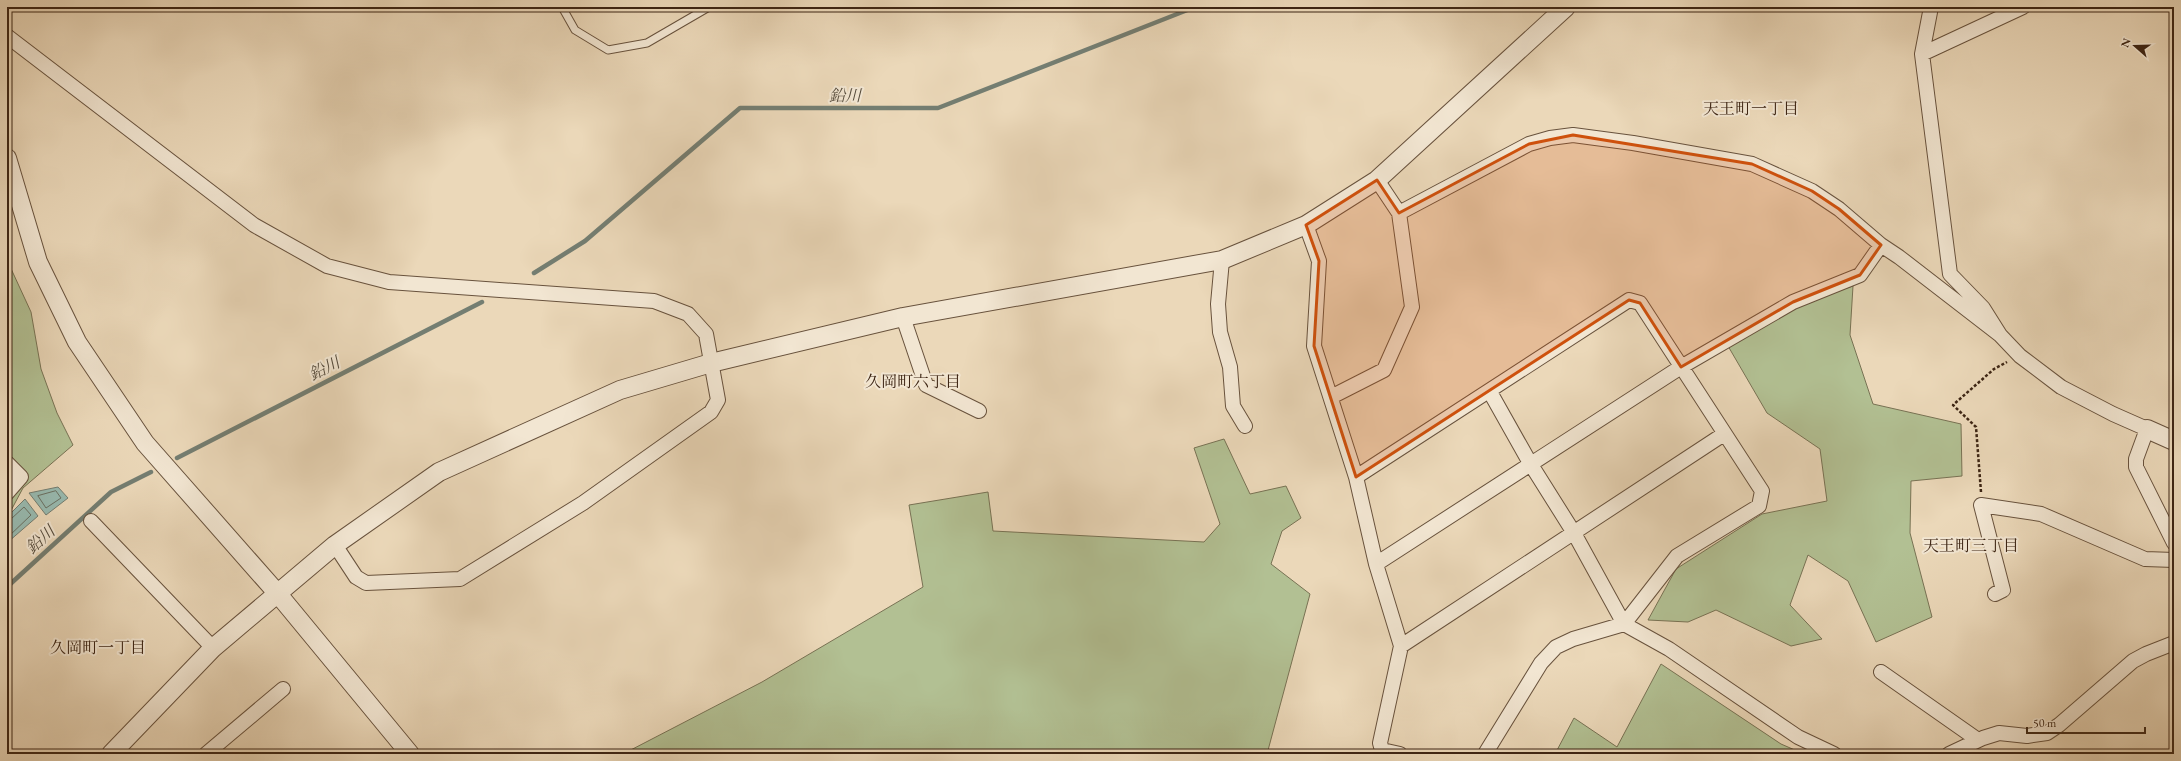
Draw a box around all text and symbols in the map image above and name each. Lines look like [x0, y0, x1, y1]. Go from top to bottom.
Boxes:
north arrow [2115, 26, 2155, 66]
text: N [2118, 36, 2134, 49]
water label: 鉛川 [829, 85, 863, 106]
district label: 天王町一丁目 [1703, 98, 1799, 119]
water label: 鉛川 [305, 351, 345, 385]
district label: 久岡町六丁目 [865, 371, 961, 392]
water label: 鉛川 [21, 520, 61, 558]
district label: 天王町三丁目 [1923, 535, 2019, 556]
district label: 久岡町一丁目 [50, 637, 146, 658]
scale bar [2027, 709, 2145, 735]
text: 50 m [2033, 715, 2057, 731]

